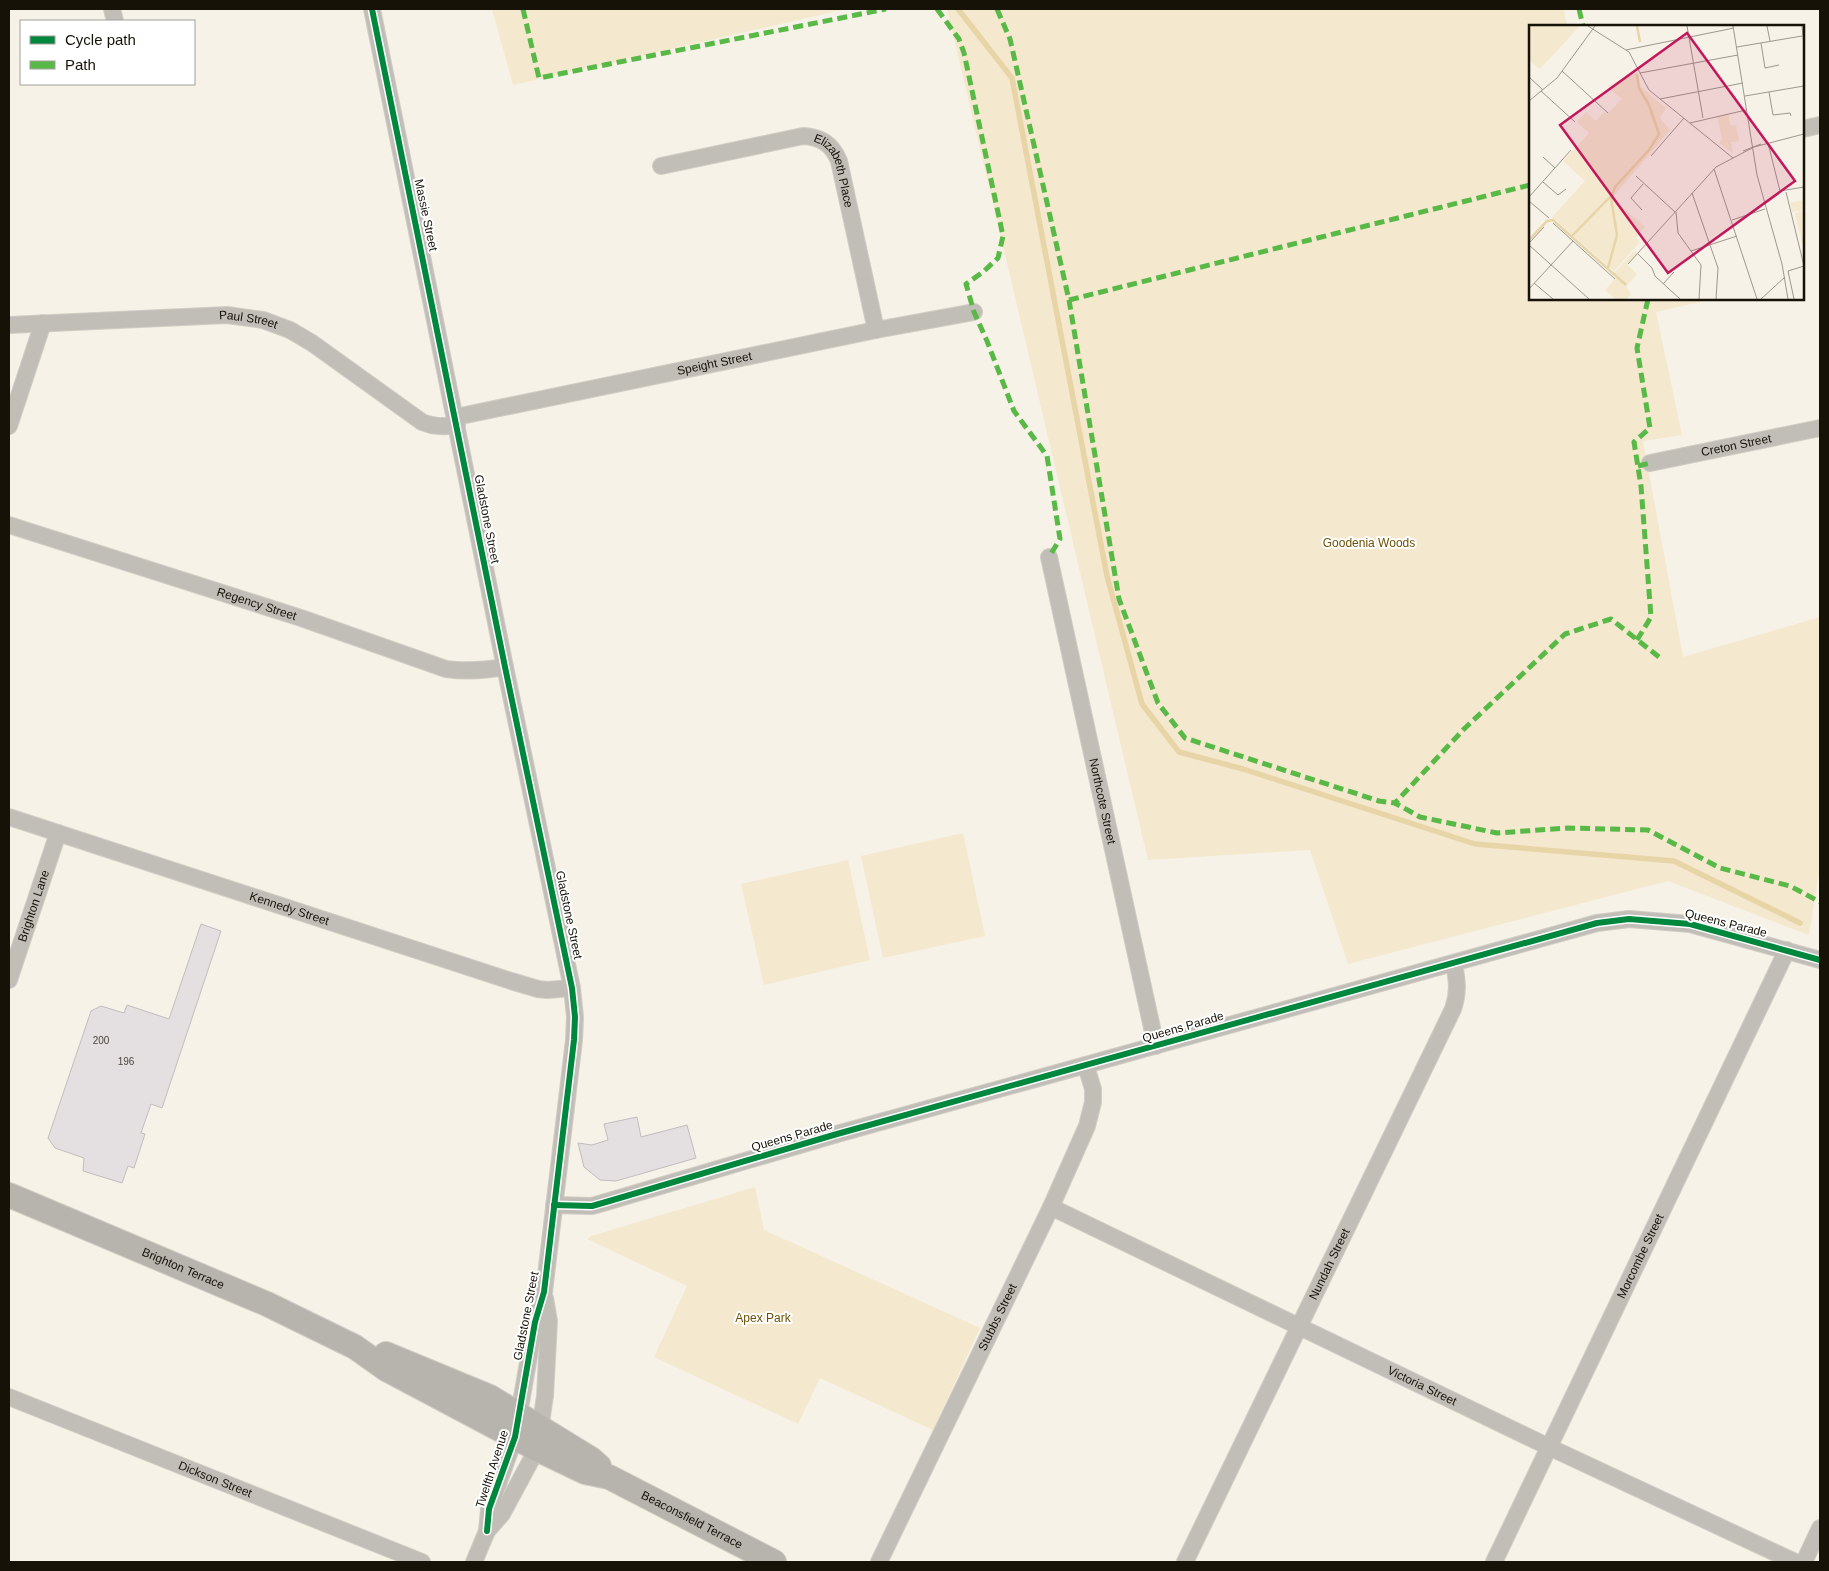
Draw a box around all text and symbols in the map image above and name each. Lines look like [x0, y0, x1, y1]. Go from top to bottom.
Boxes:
legend [20, 20, 195, 85]
inset map [1529, 25, 1804, 300]
text: Cycle path [65, 31, 136, 48]
text: Path [65, 56, 96, 73]
street label: Elizabeth Place [812, 131, 856, 209]
street label: Massie Street [412, 178, 441, 253]
street label: Paul Street [219, 308, 280, 332]
street label: Speight Street [676, 349, 754, 378]
street label: Creton Street [1700, 431, 1773, 459]
street label: Gladstone Street [472, 473, 503, 565]
park label: Goodenia Woods [1323, 536, 1415, 550]
street label: Regency Street [215, 585, 299, 623]
street label: Northcote Street [1086, 757, 1119, 846]
street label: Brighton Lane [15, 868, 52, 944]
street label: Gladstone Street [553, 869, 585, 961]
street label: Kennedy Street [248, 889, 332, 928]
street label: Queens Parade [1684, 906, 1769, 940]
street label: Queens Parade [1141, 1009, 1226, 1045]
house number: 200 [93, 1035, 110, 1046]
house number: 196 [118, 1056, 135, 1067]
street label: Queens Parade [750, 1118, 835, 1154]
street label: Morcombe Street [1614, 1211, 1667, 1301]
street label: Nundah Street [1306, 1226, 1353, 1302]
street label: Brighton Terrace [140, 1245, 227, 1292]
street label: Gladstone Street [511, 1270, 542, 1362]
street label: Stubbs Street [975, 1281, 1020, 1353]
park label: Apex Park [735, 1311, 792, 1325]
street label: Victoria Street [1385, 1363, 1460, 1409]
street label: Twelfth Avenue [473, 1428, 511, 1510]
street label: Dickson Street [176, 1458, 255, 1501]
street label: Beaconsfield Terrace [639, 1488, 745, 1552]

